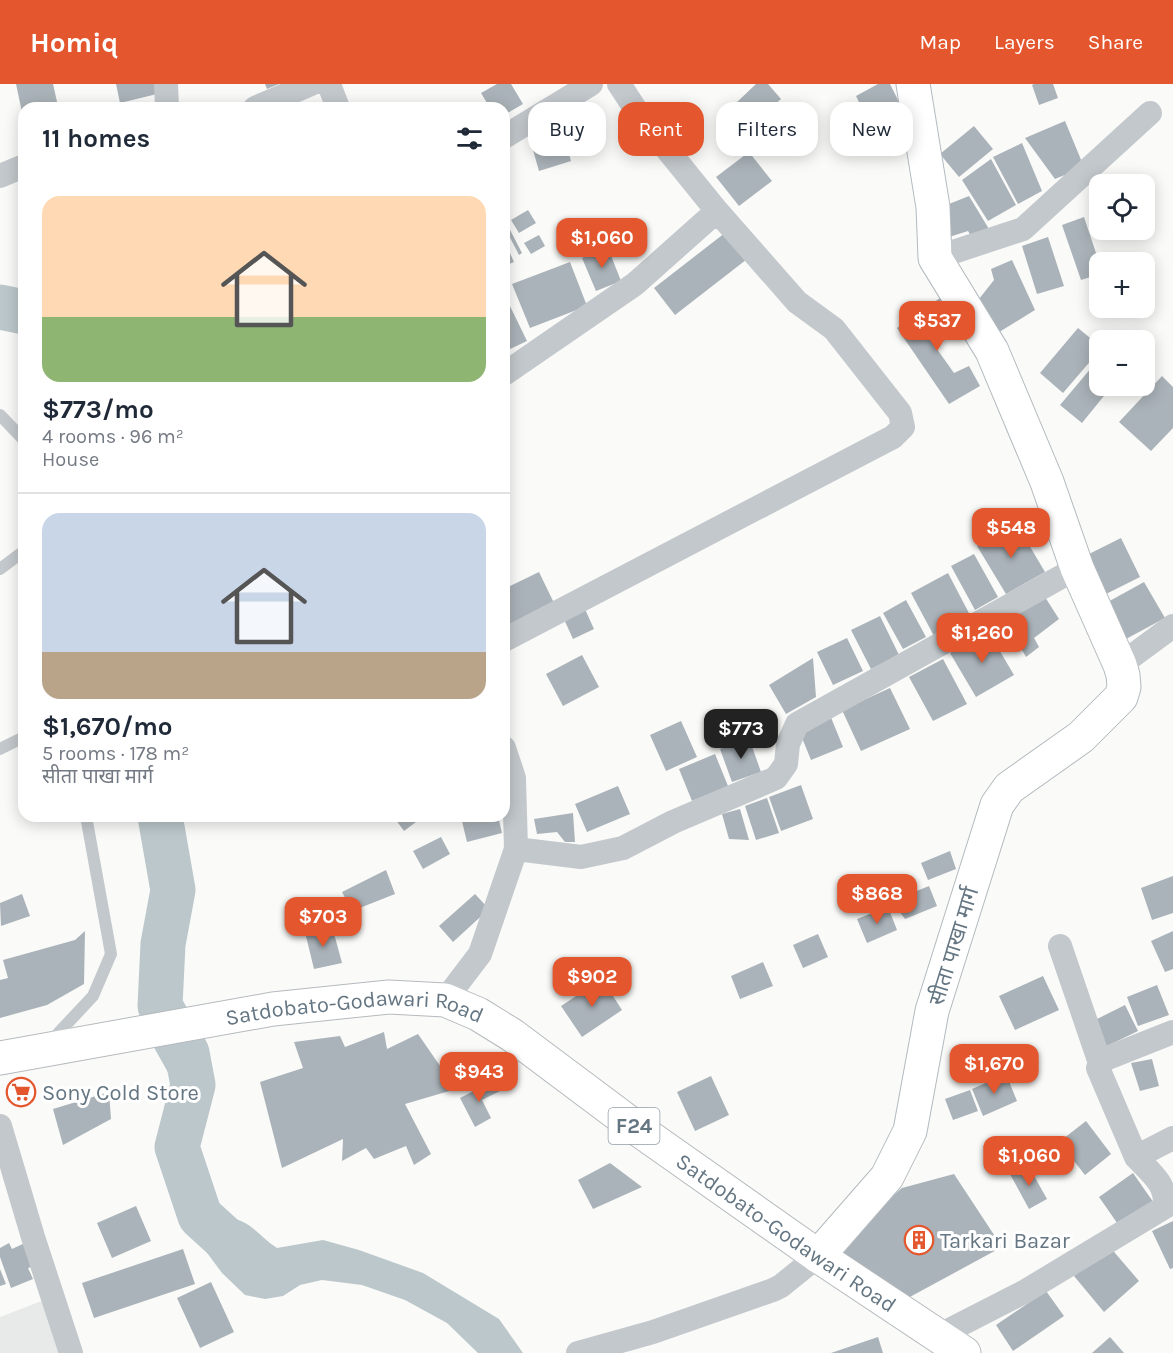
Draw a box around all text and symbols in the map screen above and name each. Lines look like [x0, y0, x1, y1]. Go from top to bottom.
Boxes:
text: Homiq [30, 26, 118, 59]
text: Map [919, 30, 961, 54]
text: Layers [994, 30, 1055, 54]
text: Share [1088, 30, 1143, 54]
chip: Buy [528, 102, 606, 156]
chip: Rent [618, 102, 704, 156]
chip: Filters [716, 102, 818, 156]
chip: New [830, 102, 913, 156]
icon: filters [453, 122, 486, 155]
text: 11 homes [42, 123, 150, 154]
map controls [1089, 174, 1155, 396]
button: locate [1089, 174, 1155, 240]
pin: $1,060 [553, 218, 651, 269]
text: $1,060 [570, 226, 634, 249]
icon: home [210, 235, 318, 343]
button: + [1089, 252, 1155, 318]
pin: $537 [901, 301, 973, 352]
text: $537 [913, 309, 961, 332]
button: − [1089, 330, 1155, 396]
text: $773/mo [42, 394, 154, 425]
text: 4 rooms · 96 m² [42, 425, 184, 448]
text: House [42, 448, 99, 471]
pin: $548 [975, 508, 1047, 559]
text: $548 [986, 516, 1036, 539]
icon: home [210, 552, 318, 660]
pin: $1,260 [933, 613, 1031, 664]
text: $1,260 [951, 621, 1013, 644]
pin: $773 [705, 709, 777, 760]
text: $1,670/mo [42, 711, 173, 742]
text: $773 [718, 717, 764, 740]
text: 5 rooms · 178 m² [42, 742, 189, 765]
text: सीता पाखा मार्ग [42, 765, 153, 788]
pin: $868 [841, 874, 913, 925]
text: $868 [851, 882, 903, 905]
street label: सीता पाखा मार्ग [924, 883, 985, 1009]
pin: $703 [287, 897, 359, 948]
text: $703 [299, 905, 347, 928]
pin: $902 [556, 957, 628, 1008]
text: $902 [567, 965, 617, 988]
street label: Satdobato-Godawari Road [223, 985, 487, 1031]
pin: $1,670 [945, 1044, 1043, 1095]
pin: $943 [443, 1052, 515, 1103]
text: $1,670 [964, 1052, 1024, 1075]
text: $943 [454, 1060, 504, 1083]
supermarket icon: Sony Cold Store [5, 1076, 37, 1108]
place label: Sony Cold Store [42, 1080, 199, 1106]
road number: F24 [608, 1108, 660, 1144]
pin: $1,060 [980, 1136, 1078, 1187]
text: $1,060 [997, 1144, 1061, 1167]
street label: Satdobato-Godawari Road [671, 1148, 901, 1318]
building icon: Tarkari Bazar [903, 1224, 935, 1256]
place label: Tarkari Bazar [940, 1228, 1070, 1254]

